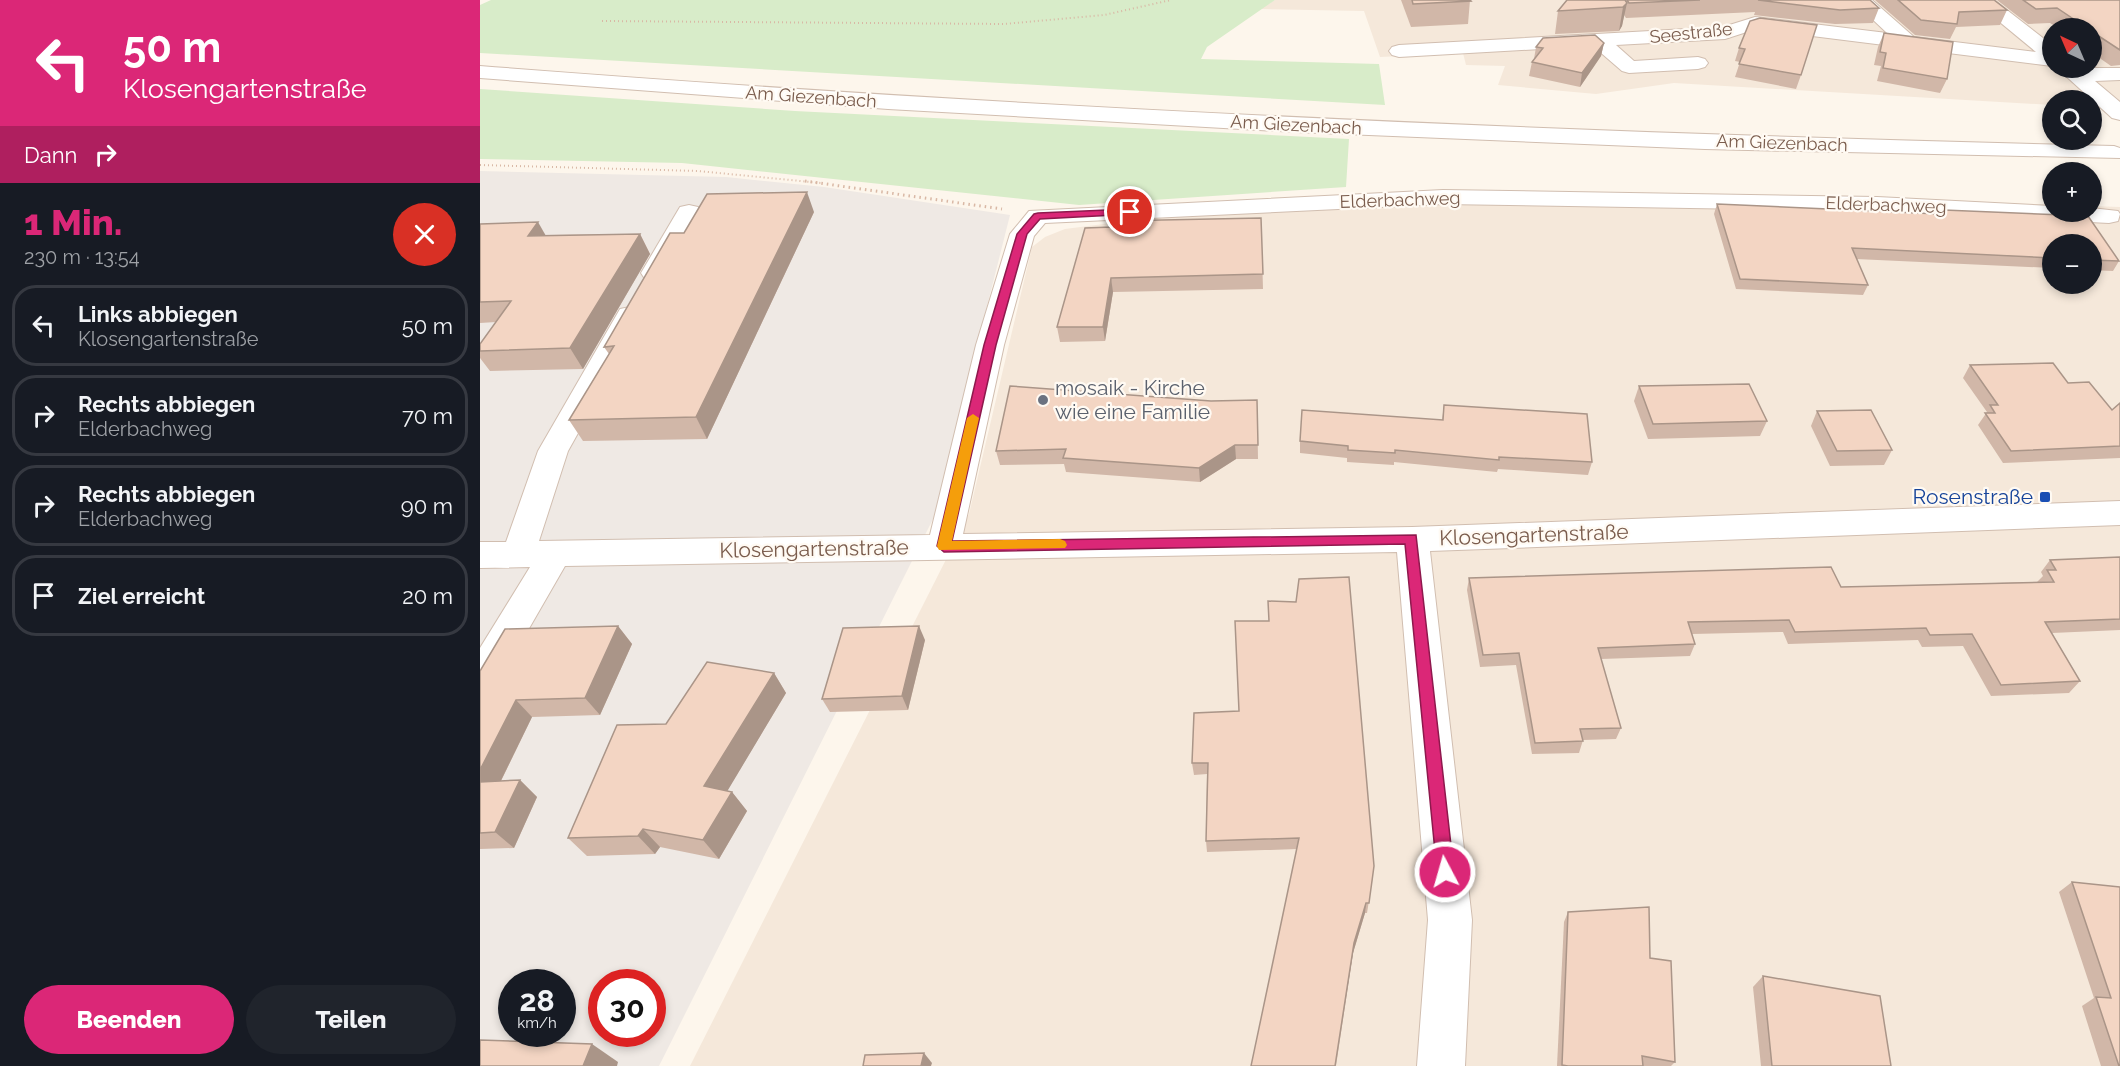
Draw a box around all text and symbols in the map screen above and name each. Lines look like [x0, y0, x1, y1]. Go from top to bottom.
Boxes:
street label: Seestraße [1648, 18, 1734, 47]
north arrow [2042, 18, 2102, 78]
map controls [2042, 18, 2102, 294]
text: 50 m [123, 23, 221, 72]
icon: left [24, 24, 102, 102]
text: Klosengartenstraße [123, 73, 367, 104]
street label: Am Giezenbach [745, 81, 877, 112]
button: search [2042, 90, 2102, 150]
street label: Am Giezenbach [1230, 111, 1362, 138]
street label: Am Giezenbach [1716, 130, 1848, 155]
icon: right [89, 138, 122, 171]
text: Dann [24, 142, 77, 168]
button: + [2042, 162, 2102, 222]
pin [1104, 186, 1155, 237]
street label: Elderbachweg [1339, 187, 1461, 212]
street label: Elderbachweg [1825, 192, 1947, 217]
icon: arrive [1113, 195, 1146, 228]
text: 1 Min. [24, 201, 122, 243]
button: close [393, 203, 456, 266]
button: − [2042, 234, 2102, 294]
text: 230 m · 13:54 [24, 245, 140, 269]
text: Links abbiegen [78, 301, 238, 327]
icon: left [27, 309, 60, 342]
text: 50 m [402, 313, 453, 339]
text: Klosengartenstraße [78, 327, 258, 351]
place label: mosaik - Kirche wie eine Familie [1055, 375, 1210, 424]
text: Rechts abbiegen [78, 391, 255, 417]
marker: mosaik - Kirche wie eine Familie [1036, 393, 1050, 407]
icon: right [27, 399, 60, 432]
text: 70 m [402, 403, 453, 429]
text: Elderbachweg [78, 417, 212, 441]
text: Rechts abbiegen [78, 481, 255, 507]
place label: Rosenstraße [1913, 484, 2033, 509]
icon: right [27, 489, 60, 522]
marker: Rosenstraße [2038, 490, 2052, 504]
text: 90 m [401, 493, 453, 519]
text: Elderbachweg [78, 507, 212, 531]
street label: Klosengartenstraße [1439, 519, 1629, 550]
street label: Klosengartenstraße [719, 534, 909, 563]
icon: arrive [27, 579, 60, 612]
text: Ziel erreicht [78, 583, 205, 609]
text: 20 m [402, 583, 453, 609]
position arrow [1413, 840, 1477, 904]
speed limit sign: 30 [588, 969, 666, 1047]
text: 28 [519, 983, 555, 1018]
button: Beenden [24, 985, 234, 1054]
button: Teilen [246, 985, 456, 1054]
text: km/h [517, 1014, 557, 1032]

